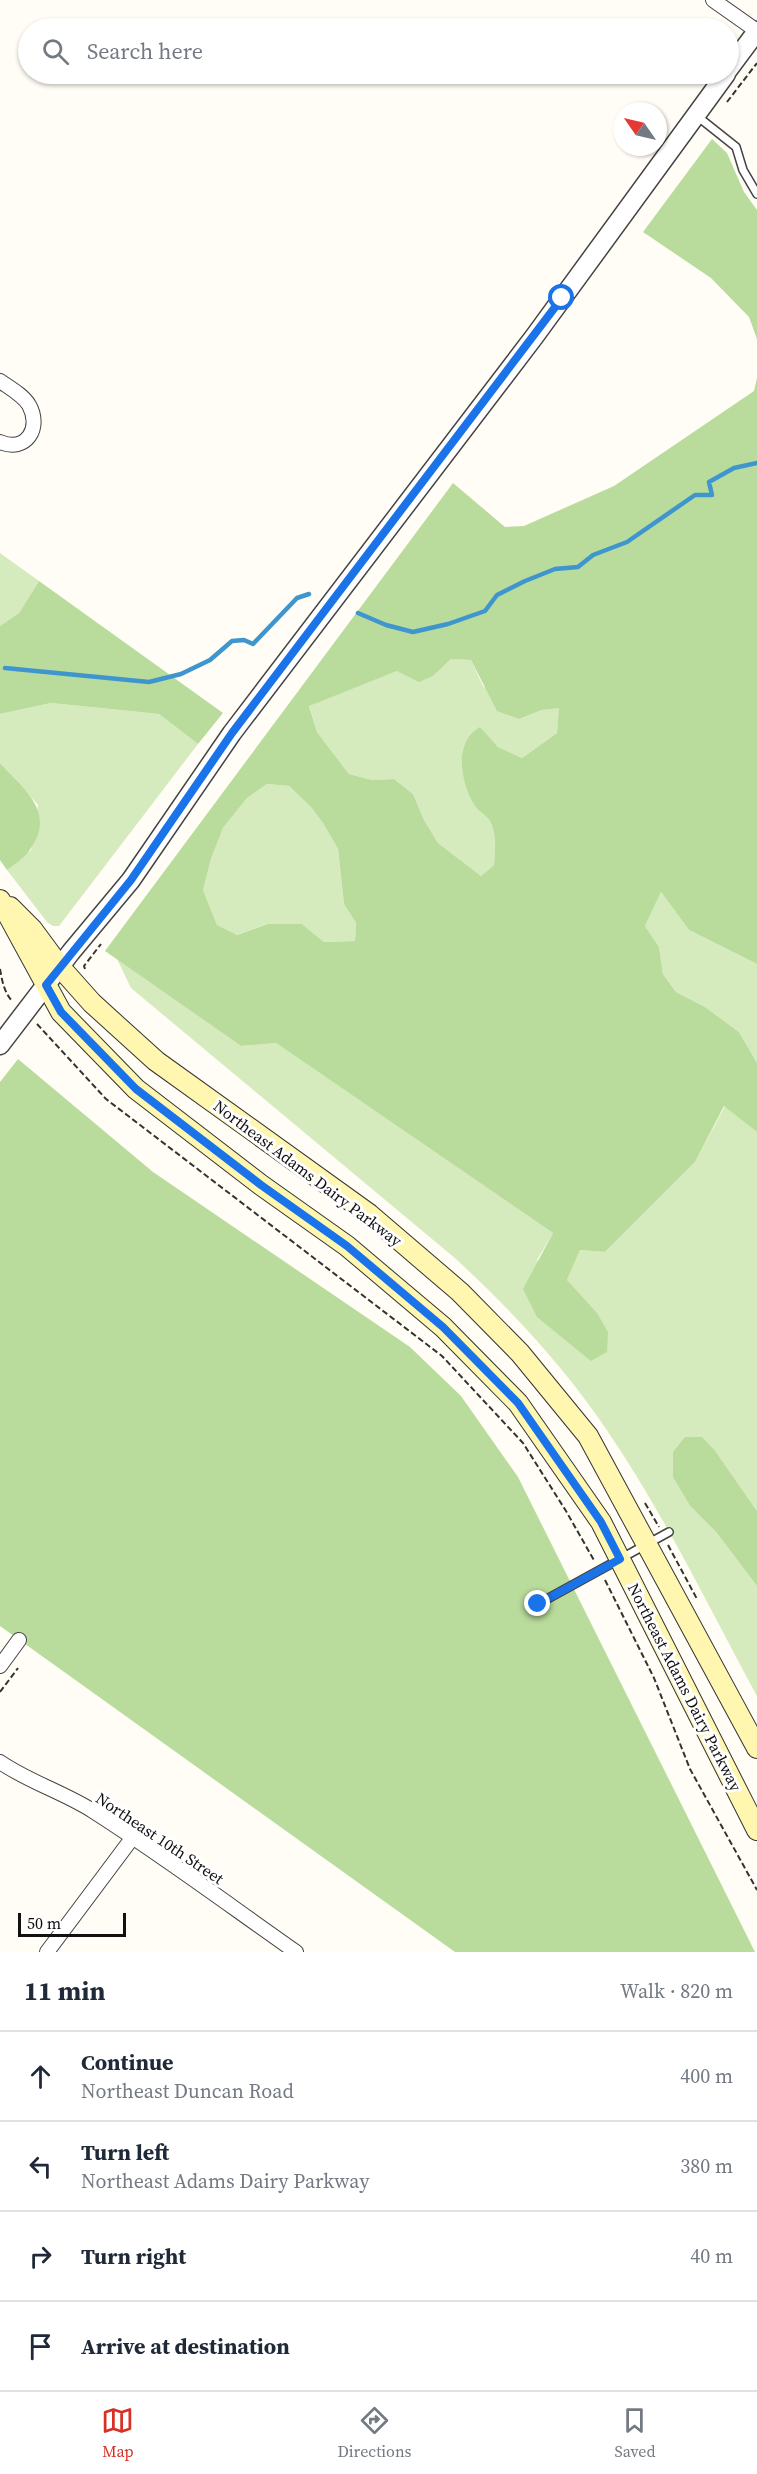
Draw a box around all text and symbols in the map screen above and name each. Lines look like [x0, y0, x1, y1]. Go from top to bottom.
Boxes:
search box [18, 18, 739, 84]
icon: search [39, 35, 72, 68]
text: Search here [87, 36, 203, 66]
north arrow [613, 102, 667, 156]
route start [548, 284, 574, 310]
street label: Northeast Adams Dairy Parkway [209, 1095, 407, 1252]
street label: Northeast Adams Dairy Parkway [623, 1579, 748, 1795]
route end [524, 1590, 550, 1616]
street label: Northeast 10th Street [92, 1787, 229, 1890]
scale bar [18, 1910, 126, 1938]
text: 50 m [27, 1912, 61, 1934]
text: 11 min [24, 1973, 106, 2009]
text: Walk · 820 m [620, 1977, 733, 2005]
text: Continue [81, 2047, 174, 2077]
icon: ahead [24, 2060, 57, 2093]
text: 400 m [680, 2062, 733, 2090]
text: Northeast Duncan Road [81, 2077, 294, 2105]
text: Turn left [81, 2137, 169, 2167]
icon: left [24, 2150, 57, 2183]
text: 380 m [680, 2152, 733, 2180]
text: Northeast Adams Dairy Parkway [81, 2167, 369, 2195]
icon: right [24, 2240, 57, 2273]
text: Turn right [81, 2241, 186, 2271]
text: 40 m [690, 2242, 733, 2270]
icon: arrive [24, 2330, 57, 2363]
text: Arrive at destination [81, 2331, 290, 2361]
tab: Map [101, 2404, 134, 2462]
tab: Directions [337, 2404, 412, 2462]
tab: Saved [614, 2404, 656, 2462]

